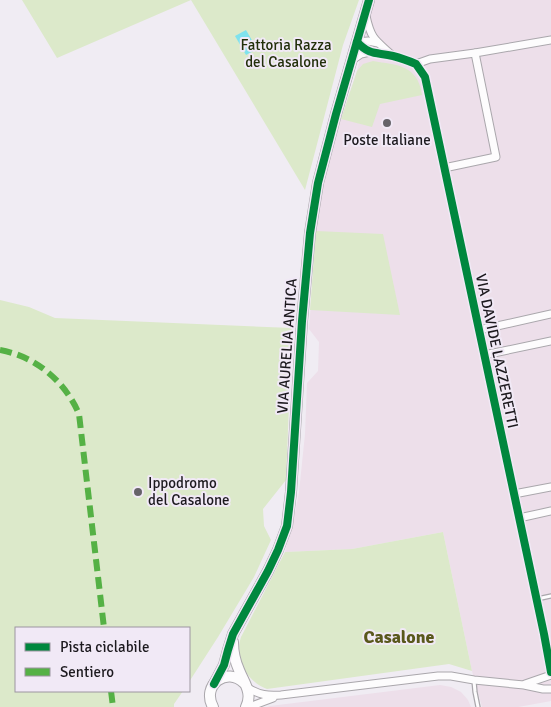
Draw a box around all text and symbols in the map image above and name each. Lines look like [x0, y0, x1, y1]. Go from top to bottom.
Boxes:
park label: Fattoria Razza del Casalone [240, 36, 332, 71]
marker: Poste Italiane [381, 117, 393, 129]
place label: Poste Italiane [343, 131, 431, 149]
street label: VIA DAVIDE LAZZERETTI [472, 272, 522, 430]
street label: VIA AURELIA ANTICA [273, 278, 301, 414]
place label: Ippodromo del Casalone [148, 474, 230, 509]
marker: Ippodromo del Casalone [132, 486, 144, 498]
district label: Casalone [363, 626, 435, 648]
legend [15, 627, 190, 692]
text: Pista ciclabile [60, 638, 149, 656]
text: Sentiero [60, 663, 114, 681]

